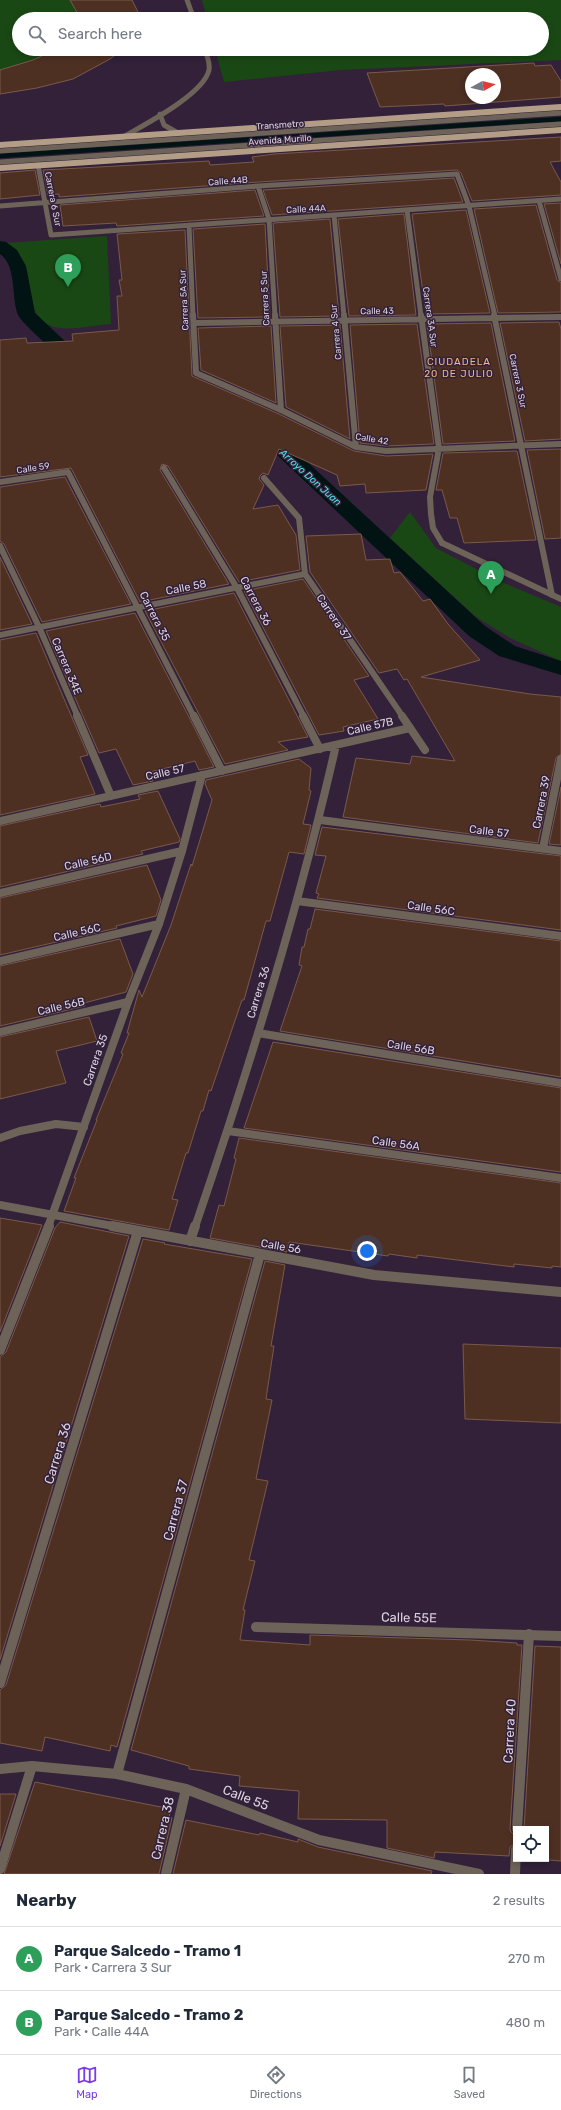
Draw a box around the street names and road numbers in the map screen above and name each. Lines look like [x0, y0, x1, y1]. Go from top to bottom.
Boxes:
street label: Transmetro [256, 118, 304, 132]
street label: Avenida Murillo [248, 133, 312, 147]
street label: Carrera 6 Sur [43, 171, 63, 228]
street label: Calle 44B [208, 175, 248, 187]
street label: Calle 44A [286, 203, 326, 215]
street label: Carrera 5A Sur [177, 269, 191, 331]
street label: Carrera 5 Sur [259, 270, 271, 326]
street label: Carrera 3A Sur [421, 286, 439, 349]
street label: Carrera 4 Sur [329, 303, 343, 360]
street label: Calle 43 [360, 306, 394, 316]
street label: Carrera 3 Sur [507, 353, 529, 410]
street label: Calle 42 [355, 431, 389, 447]
street label: Calle 59 [16, 460, 50, 476]
street label: Carrera 36 [237, 574, 274, 628]
street label: Calle 58 [165, 577, 208, 598]
street label: Carrera 35 [137, 589, 173, 644]
street label: Carrera 37 [313, 592, 354, 643]
street label: Carrera 34E [49, 636, 85, 697]
street label: Calle 57B [346, 715, 395, 738]
street label: Calle 57 [144, 762, 186, 783]
street label: Carrera 39 [530, 774, 553, 830]
street label: Calle 57 [468, 823, 510, 840]
street label: Calle 56D [63, 850, 113, 873]
street label: Calle 56C [406, 899, 456, 918]
street label: Calle 56C [52, 921, 102, 944]
street label: Carrera 36 [244, 964, 273, 1020]
street label: Calle 56B [36, 995, 86, 1018]
street label: Carrera 35 [81, 1032, 111, 1088]
street label: Calle 56B [386, 1037, 436, 1058]
street label: Calle 56A [371, 1134, 421, 1153]
street label: Calle 56 [260, 1237, 302, 1256]
street label: Carrera 36 [41, 1420, 74, 1486]
street label: Carrera 37 [160, 1478, 191, 1542]
street label: Calle 55E [381, 1610, 437, 1625]
street label: Carrera 40 [500, 1698, 519, 1764]
street label: Calle 55 [221, 1782, 271, 1813]
street label: Carrera 38 [148, 1795, 177, 1861]

